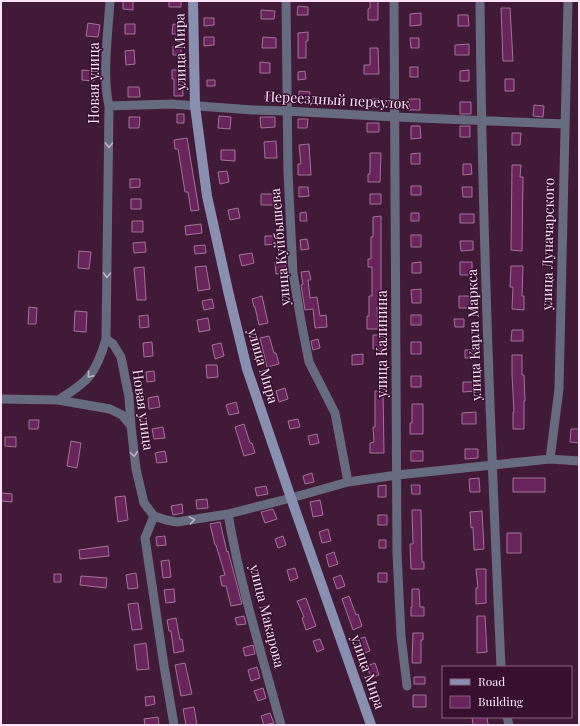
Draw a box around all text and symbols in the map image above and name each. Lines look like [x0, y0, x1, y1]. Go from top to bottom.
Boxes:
street label: улица Мира [169, 13, 190, 92]
street label: Новая улица [84, 42, 103, 124]
street label: Переездный переулок [264, 86, 410, 113]
one-way arrow [105, 142, 113, 148]
street label: улица Луначарского [537, 177, 558, 311]
street label: улица Куйбышева [265, 187, 294, 308]
street label: улица Карла Маркса [462, 269, 485, 402]
one-way arrow [103, 272, 111, 278]
street label: улица Калинина [372, 290, 391, 399]
street label: улица Мира [243, 325, 283, 406]
street label: Новая улица [128, 368, 159, 452]
one-way arrow [88, 370, 95, 377]
one-way arrow [129, 451, 138, 457]
one-way arrow [188, 516, 195, 525]
street label: улица Макарова [245, 561, 290, 670]
street label: улица Мира [347, 631, 390, 712]
legend [442, 666, 572, 718]
text: Road [478, 673, 505, 689]
text: Building [478, 693, 524, 709]

